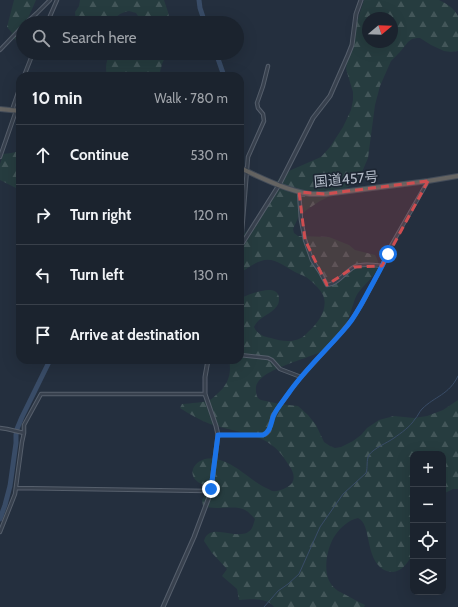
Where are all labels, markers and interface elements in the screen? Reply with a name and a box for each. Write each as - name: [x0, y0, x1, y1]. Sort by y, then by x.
- north arrow: [362, 12, 398, 48]
- search box: [16, 16, 244, 60]
- icon: search: [30, 27, 52, 49]
- text: Search here: [62, 29, 137, 47]
- text: 10 min: [32, 88, 82, 108]
- text: Walk · 780 m: [154, 90, 228, 106]
- icon: ahead: [32, 144, 54, 166]
- text: Continue: [70, 146, 129, 164]
- text: 530 m: [191, 147, 228, 163]
- street label: 国道457号: [313, 167, 379, 191]
- icon: right: [32, 204, 54, 226]
- text: Turn right: [70, 206, 131, 224]
- text: 120 m: [194, 207, 228, 223]
- route start: [379, 245, 397, 263]
- icon: left: [32, 264, 54, 286]
- text: Turn left: [70, 266, 124, 284]
- text: 130 m: [193, 267, 228, 283]
- icon: arrive: [32, 324, 54, 346]
- text: Arrive at destination: [70, 326, 200, 344]
- map controls: [410, 451, 446, 595]
- button: +: [410, 451, 446, 487]
- route end: [202, 480, 220, 498]
- button: −: [410, 487, 446, 523]
- button: locate: [410, 523, 446, 559]
- button: layers: [410, 559, 446, 595]

